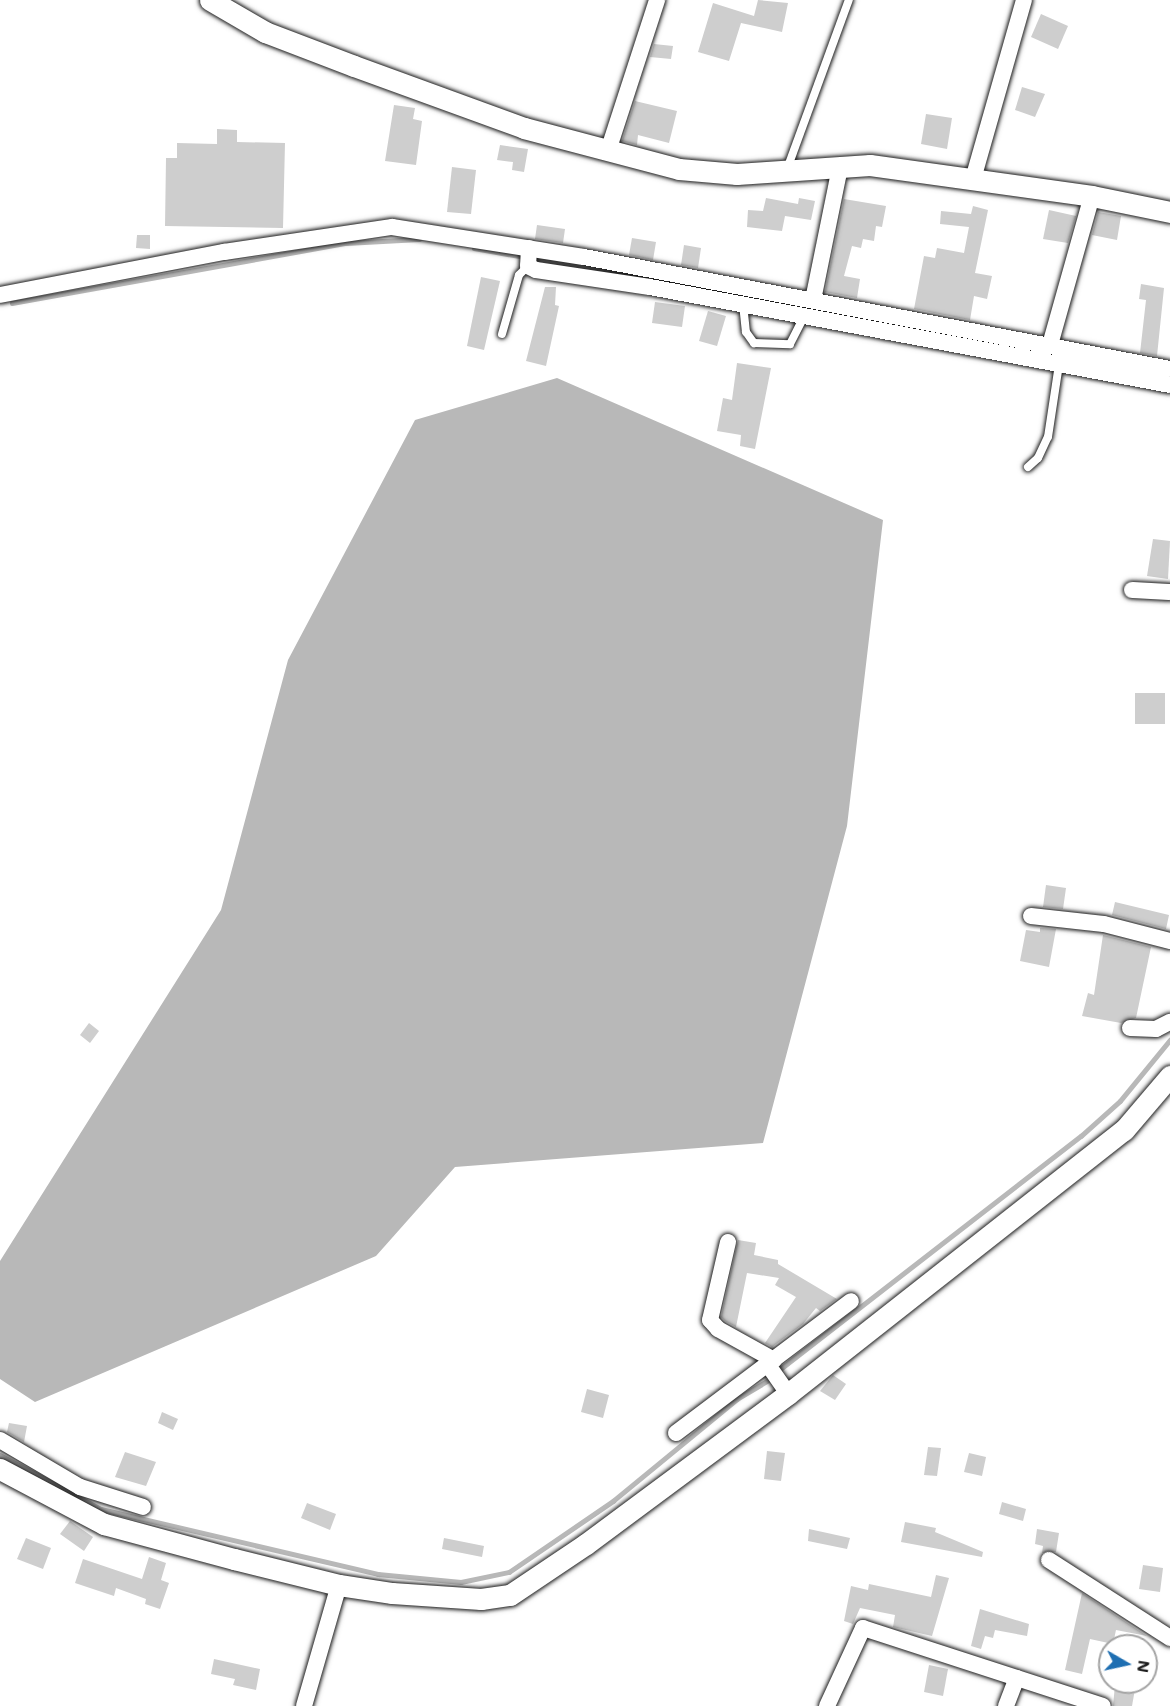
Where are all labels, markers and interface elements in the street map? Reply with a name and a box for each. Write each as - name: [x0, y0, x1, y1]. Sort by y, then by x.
- north arrow: [1098, 1634, 1158, 1694]
- text: N: [1133, 1659, 1156, 1674]

